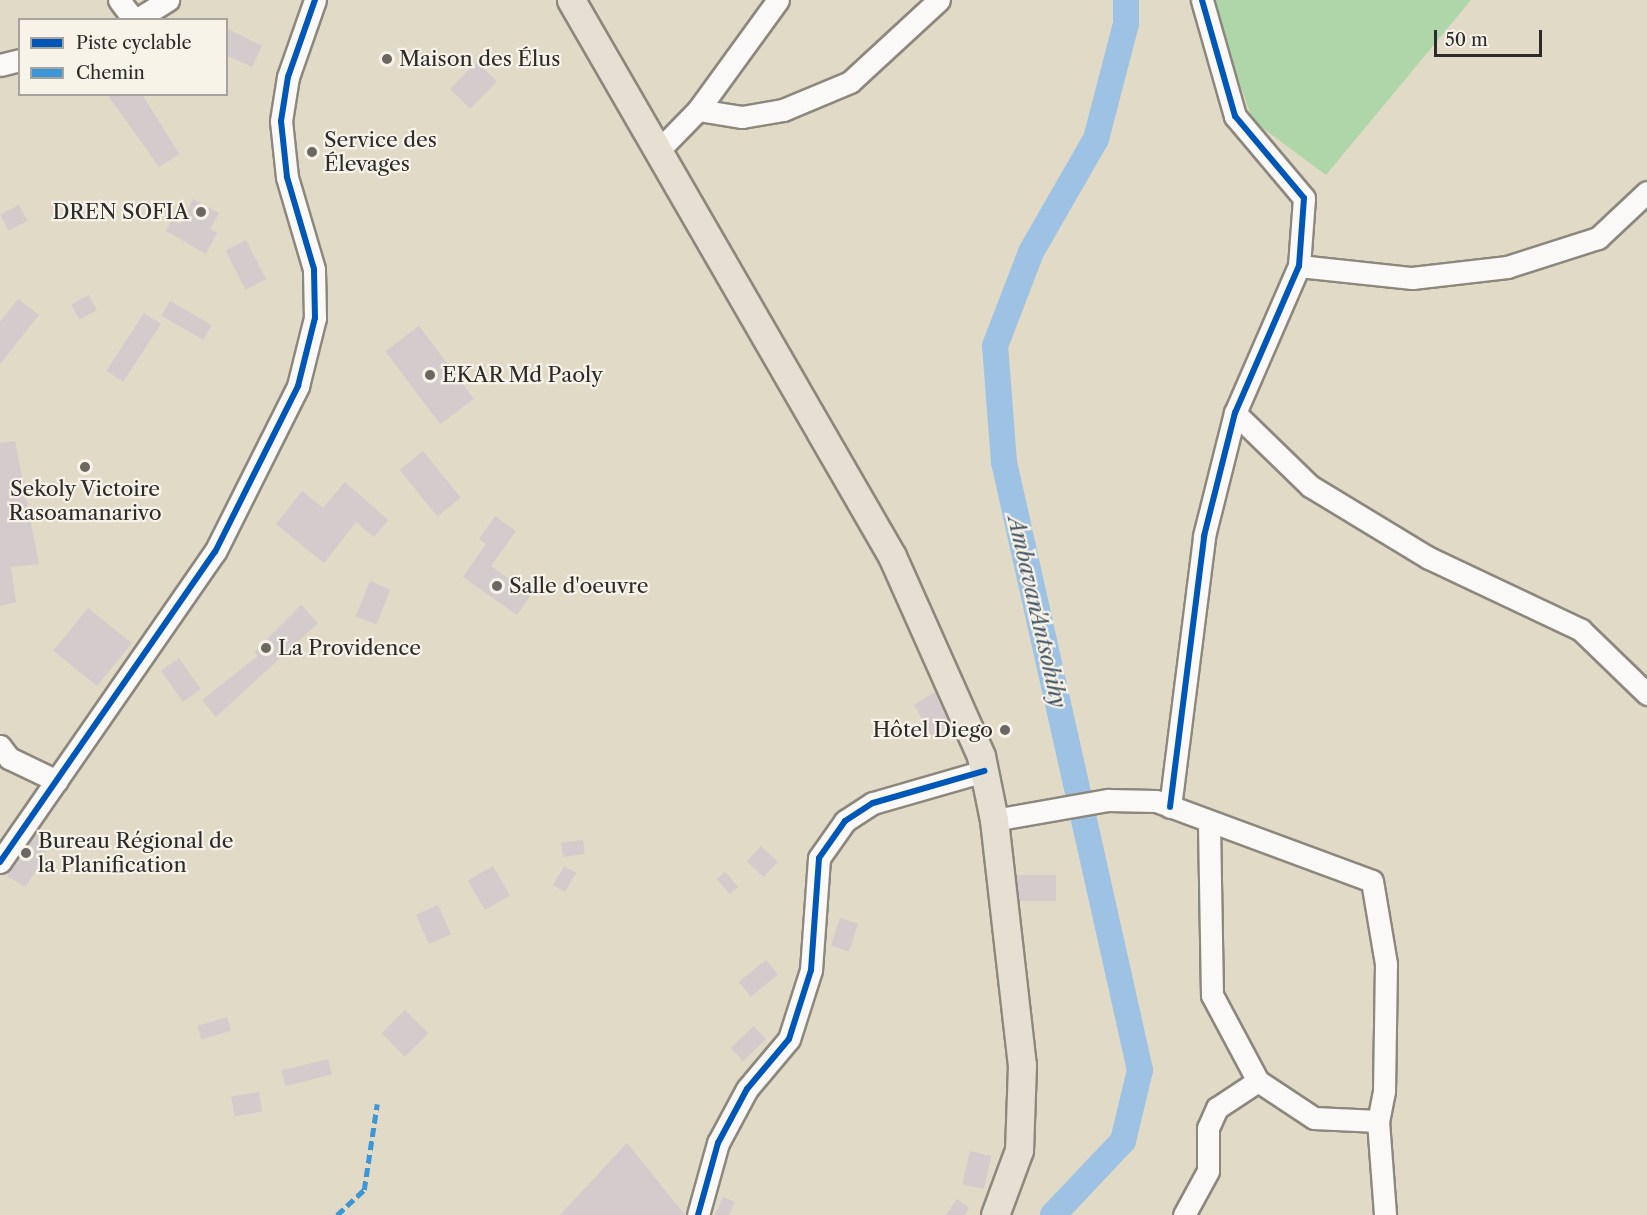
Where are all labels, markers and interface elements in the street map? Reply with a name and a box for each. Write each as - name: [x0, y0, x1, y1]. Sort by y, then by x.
- legend: [18, 18, 228, 96]
- scale bar: [1437, 18, 1545, 56]
- text: 50 m: [1445, 29, 1488, 51]
- text: Piste cyclable: [76, 32, 192, 54]
- place label: Maison des Élus: [399, 46, 560, 72]
- marker: Maison des Élus: [380, 52, 394, 66]
- text: Chemin: [76, 62, 145, 84]
- place label: Service des Élevages: [324, 127, 437, 177]
- marker: Service des Élevages: [305, 145, 319, 159]
- place label: DREN SOFIA: [53, 199, 189, 225]
- marker: DREN SOFIA: [194, 205, 208, 219]
- place label: EKAR Md Paoly: [442, 362, 604, 388]
- marker: EKAR Md Paoly: [423, 368, 437, 382]
- marker: Sekoly Victoire Rasoamanarivo: [78, 460, 92, 474]
- place label: Sekoly Victoire Rasoamanarivo: [8, 476, 162, 526]
- water label: Ambavan'Antsohihy: [1002, 514, 1072, 710]
- place label: Salle d'oeuvre: [509, 573, 648, 599]
- marker: Salle d'oeuvre: [490, 579, 504, 593]
- place label: La Providence: [278, 635, 421, 661]
- marker: La Providence: [259, 641, 273, 655]
- place label: Hôtel Diego: [873, 717, 993, 743]
- marker: Hôtel Diego: [998, 723, 1012, 737]
- place label: Bureau Régional de la Planification: [38, 828, 234, 878]
- marker: Bureau Régional de la Planification: [19, 846, 33, 860]

